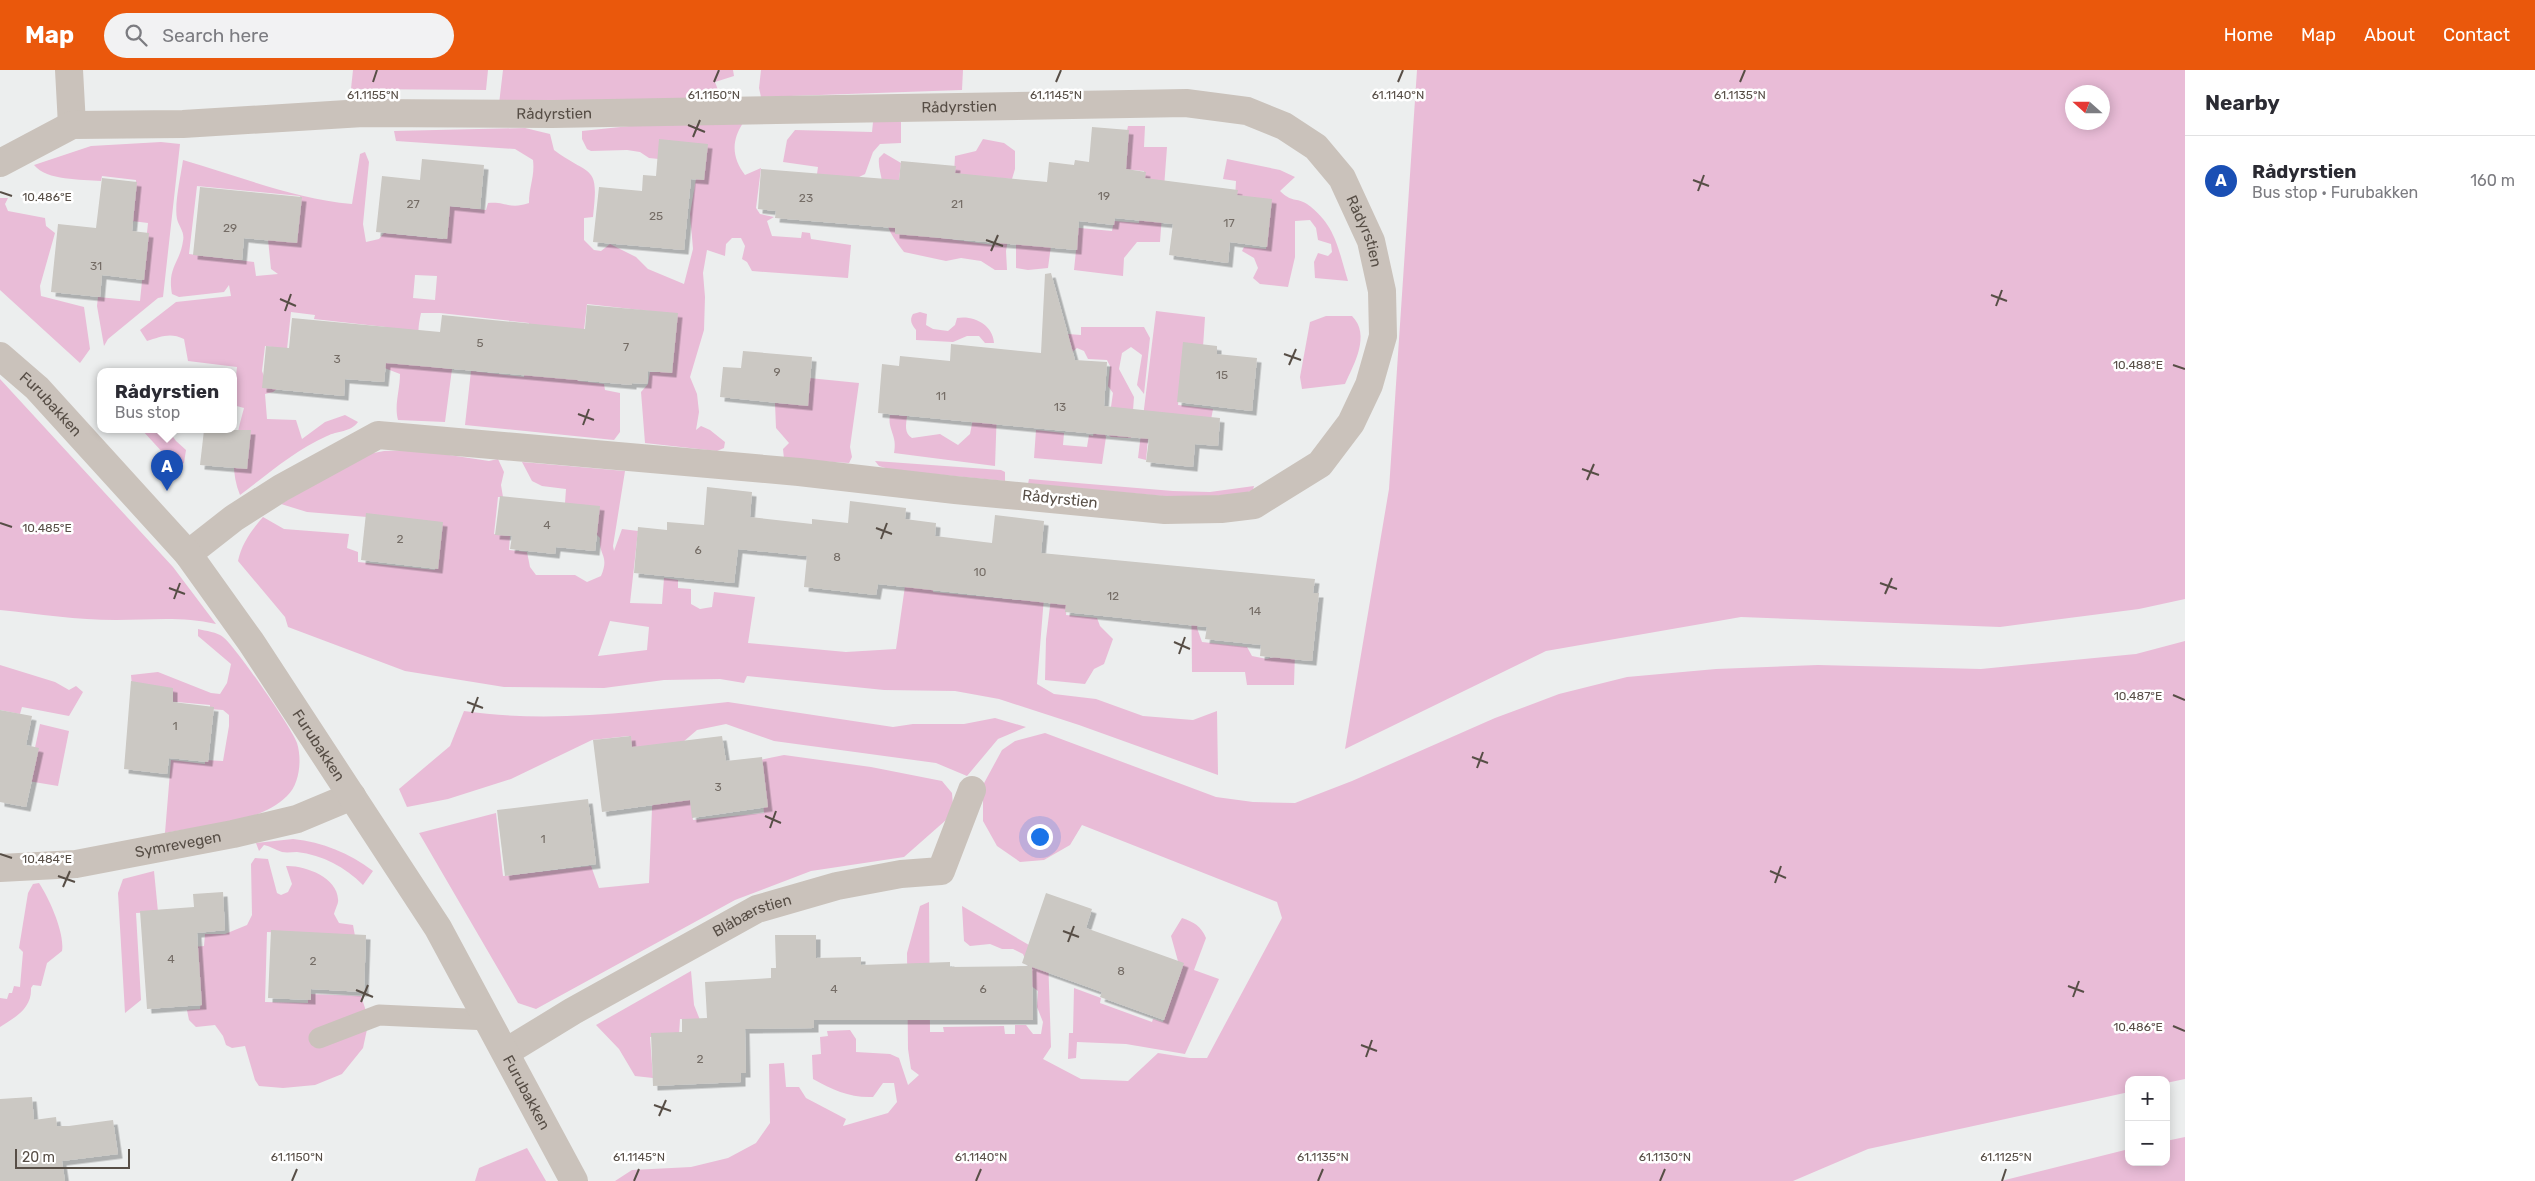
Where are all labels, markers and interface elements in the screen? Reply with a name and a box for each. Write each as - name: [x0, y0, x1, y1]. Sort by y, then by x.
- search box: [104, 13, 454, 58]
- text: Map: [25, 21, 74, 49]
- icon: search: [122, 21, 150, 49]
- text: Search here: [162, 24, 269, 47]
- text: Home: [2224, 24, 2273, 46]
- text: Map: [2301, 24, 2336, 46]
- text: About: [2364, 24, 2415, 46]
- text: Contact: [2443, 24, 2510, 46]
- north arrow: [2065, 85, 2110, 130]
- text: 61.1155°N: [347, 88, 399, 102]
- text: 61.1150°N: [688, 88, 740, 102]
- text: 61.1145°N: [1030, 88, 1082, 102]
- text: 61.1140°N: [1372, 88, 1424, 102]
- text: 61.1135°N: [1714, 88, 1766, 102]
- text: Nearby: [2205, 90, 2280, 115]
- street label: Rådyrstien: [921, 97, 997, 117]
- street label: Rådyrstien: [516, 104, 592, 123]
- text: Rådyrstien: [2252, 160, 2357, 183]
- text: A: [2215, 171, 2227, 190]
- text: 160 m: [2470, 171, 2515, 190]
- text: Bus stop · Furubakken: [2252, 183, 2418, 202]
- house number: 19: [1098, 189, 1110, 203]
- text: 10.486°E: [22, 190, 72, 204]
- house number: 23: [799, 191, 813, 205]
- street label: Rådyrstien: [1342, 193, 1385, 269]
- house number: 27: [406, 197, 420, 211]
- house number: 21: [951, 197, 963, 211]
- house number: 25: [649, 209, 663, 223]
- house number: 17: [1223, 216, 1235, 230]
- house number: 29: [223, 221, 237, 235]
- house number: 31: [90, 259, 102, 273]
- house number: 5: [476, 336, 484, 350]
- house number: 7: [623, 340, 629, 354]
- house number: 3: [333, 352, 341, 366]
- text: 10.488°E: [2113, 358, 2163, 372]
- house number: 9: [773, 365, 781, 379]
- street label: Furubakken: [16, 368, 86, 440]
- popup: [97, 368, 237, 433]
- house number: 15: [1216, 368, 1228, 382]
- text: Rådyrstien: [115, 380, 219, 403]
- house number: 11: [936, 389, 946, 403]
- house number: 13: [1054, 400, 1066, 414]
- text: Bus stop: [115, 403, 180, 422]
- pin: A: [151, 450, 183, 491]
- street label: Rådyrstien: [1021, 486, 1099, 512]
- house number: 4: [543, 518, 551, 532]
- text: 10.485°E: [22, 521, 72, 535]
- house number: 2: [396, 532, 404, 546]
- house number: 6: [694, 543, 702, 557]
- house number: 8: [833, 550, 841, 564]
- house number: 10: [974, 565, 986, 579]
- house number: 12: [1107, 589, 1119, 603]
- house number: 14: [1249, 604, 1262, 618]
- text: 10.487°E: [2114, 689, 2162, 703]
- street label: Furubakken: [289, 706, 349, 785]
- house number: 1: [172, 719, 178, 733]
- house number: 3: [714, 780, 722, 794]
- your location: [1027, 824, 1053, 850]
- street label: Symrevegen: [133, 827, 223, 862]
- house number: 1: [540, 832, 546, 846]
- text: 10.484°E: [22, 852, 72, 866]
- street label: Blåbærstien: [710, 891, 793, 941]
- house number: 4: [167, 952, 175, 966]
- house number: 2: [309, 954, 317, 968]
- house number: 8: [1117, 964, 1125, 978]
- house number: 4: [830, 982, 838, 996]
- house number: 6: [979, 982, 987, 996]
- text: 10.486°E: [2113, 1020, 2163, 1034]
- street label: Furubakken: [499, 1052, 554, 1133]
- house number: 2: [696, 1052, 704, 1066]
- map controls: [2125, 1076, 2170, 1166]
- button: +: [2125, 1076, 2170, 1121]
- button: −: [2125, 1121, 2170, 1166]
- scale bar: [15, 1146, 130, 1169]
- text: 20 m: [22, 1149, 55, 1166]
- text: 61.1150°N: [271, 1150, 323, 1164]
- text: 61.1145°N: [613, 1150, 665, 1164]
- text: 61.1140°N: [955, 1150, 1007, 1164]
- text: 61.1135°N: [1297, 1150, 1349, 1164]
- text: 61.1130°N: [1639, 1150, 1691, 1164]
- text: 61.1125°N: [1980, 1150, 2032, 1164]

